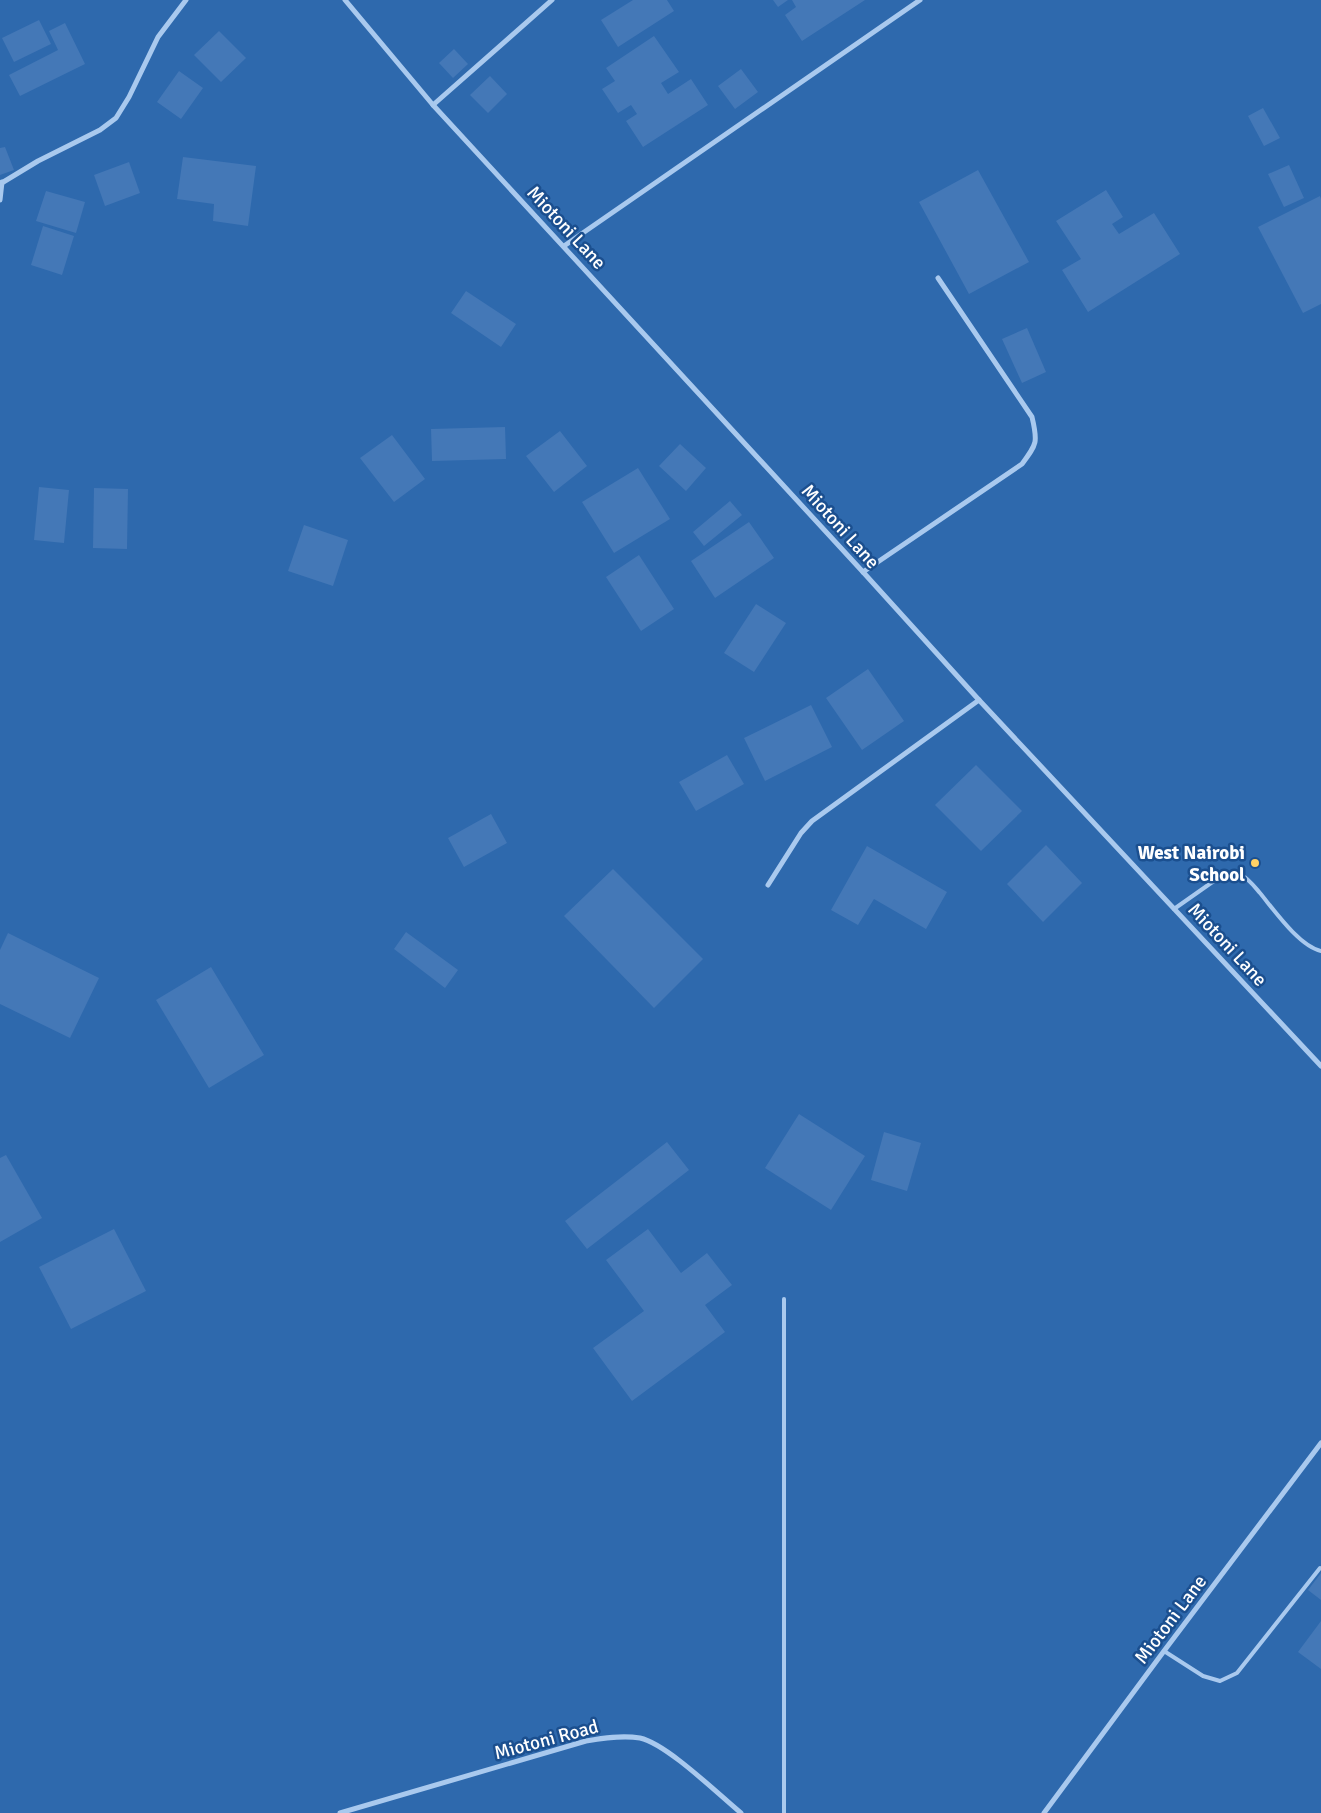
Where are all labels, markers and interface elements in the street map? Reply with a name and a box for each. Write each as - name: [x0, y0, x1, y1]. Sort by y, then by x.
- street label: Miotoni Lane: [522, 181, 611, 274]
- street label: Miotoni Lane: [796, 479, 884, 574]
- place label: West Nairobi School: [1138, 841, 1245, 887]
- marker: West Nairobi School: [1249, 857, 1261, 869]
- street label: Miotoni Lane: [1183, 898, 1272, 991]
- street label: Miotoni Lane: [1129, 1570, 1212, 1669]
- street label: Miotoni Road: [492, 1715, 601, 1765]

